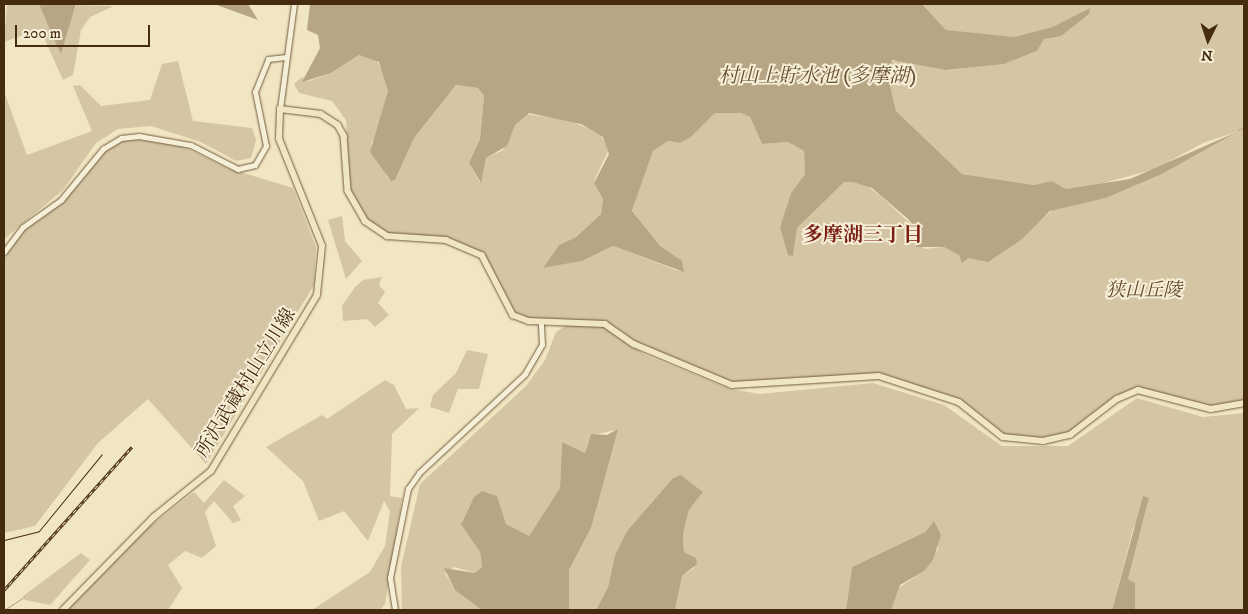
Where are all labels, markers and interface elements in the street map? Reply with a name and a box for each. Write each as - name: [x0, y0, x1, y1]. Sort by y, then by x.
- scale bar: [18, 15, 152, 47]
- north arrow: [1183, 15, 1233, 65]
- text: 200 m: [23, 24, 61, 43]
- text: N: [1201, 46, 1213, 64]
- water label: 村山上貯水池 (多摩湖): [718, 64, 916, 88]
- district label: 多摩湖三丁目: [803, 223, 923, 247]
- park label: 狭山丘陵: [1106, 280, 1182, 302]
- street label: 所沢武蔵村山立川線: [191, 304, 301, 462]

